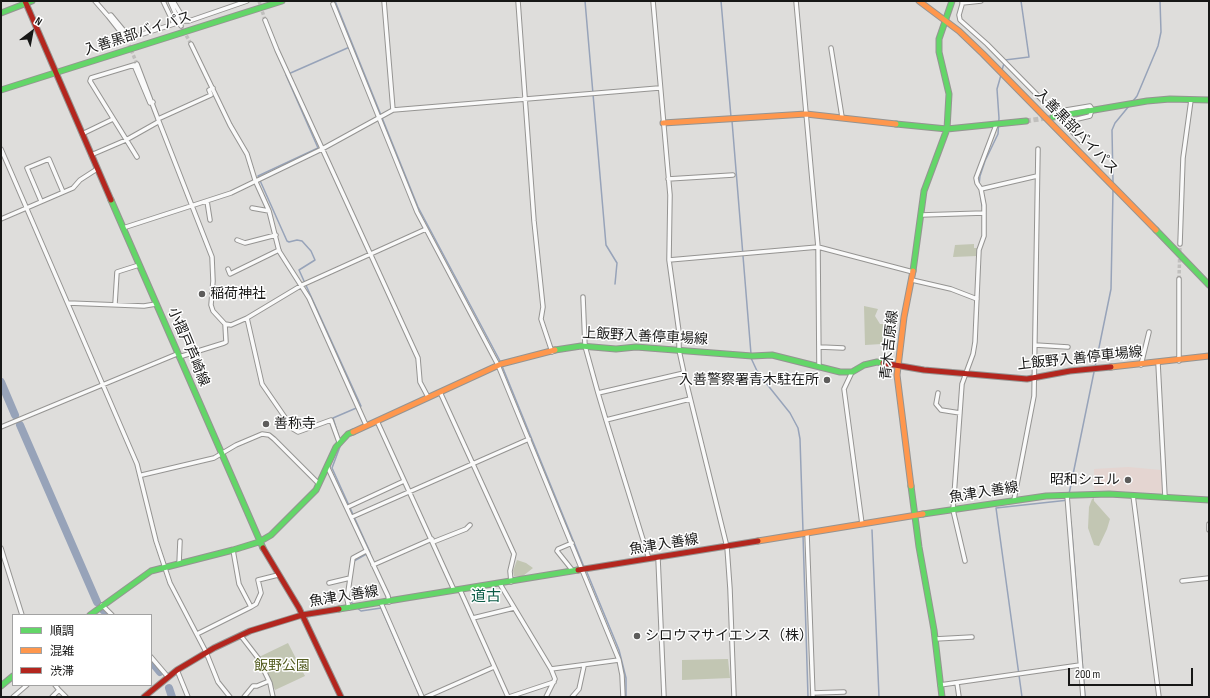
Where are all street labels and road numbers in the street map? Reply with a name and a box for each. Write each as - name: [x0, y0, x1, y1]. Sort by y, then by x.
- street label: 入善黒部バイパス: [82, 9, 194, 59]
- street label: 入善黒部バイパス: [1031, 86, 1121, 178]
- street label: 小摺戸芦崎線: [164, 305, 212, 389]
- street label: 青木吉原線: [878, 309, 902, 381]
- street label: 上飯野入善停車場線: [582, 325, 708, 349]
- street label: 上飯野入善停車場線: [1016, 344, 1144, 374]
- street label: 魚津入善線: [948, 479, 1020, 507]
- street label: 魚津入善線: [628, 531, 700, 559]
- street label: 魚津入善線: [308, 583, 380, 611]

